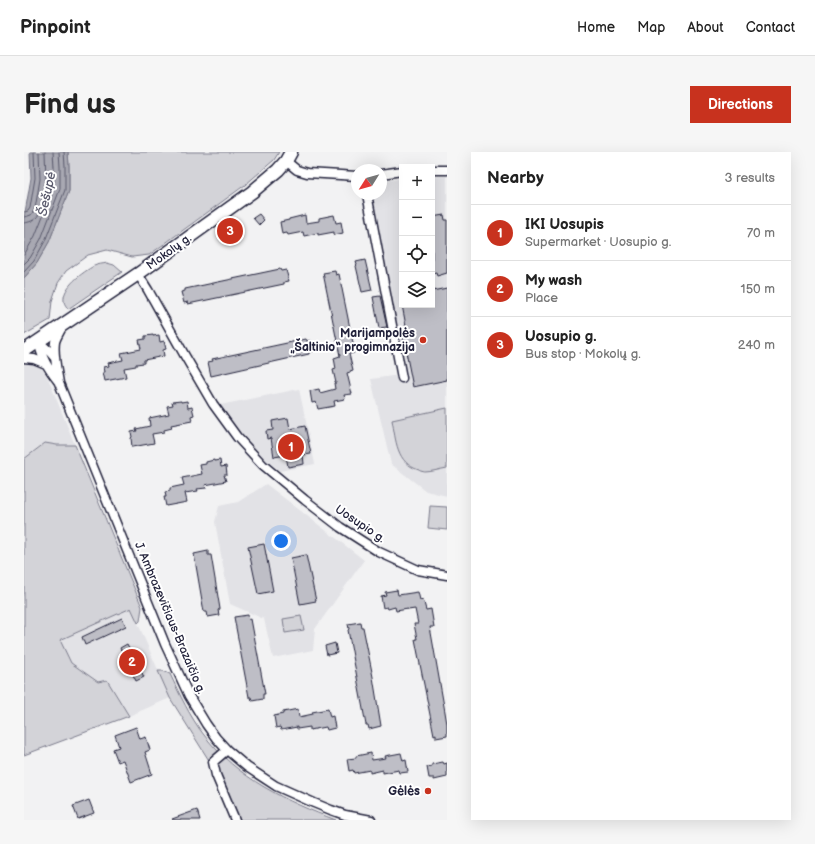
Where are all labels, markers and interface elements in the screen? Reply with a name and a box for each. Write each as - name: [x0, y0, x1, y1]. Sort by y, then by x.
- text: Pinpoint: [20, 16, 91, 39]
- text: Home: [577, 19, 615, 36]
- text: Map: [637, 19, 665, 36]
- text: About: [687, 19, 724, 36]
- text: Contact: [746, 19, 795, 36]
- button: Directions: [690, 86, 791, 123]
- text: Find us: [24, 88, 116, 121]
- north arrow: [351, 164, 387, 200]
- map controls: [399, 164, 435, 308]
- button: +: [399, 164, 435, 200]
- text: Nearby: [487, 168, 544, 188]
- water label: Šešupė: [34, 170, 60, 218]
- text: 3 results: [724, 170, 775, 186]
- button: −: [399, 200, 435, 236]
- text: IKI Uosupis: [525, 215, 604, 234]
- pin: 3: [217, 216, 243, 246]
- text: 1: [497, 225, 503, 241]
- text: 70 m: [747, 225, 775, 241]
- street label: Mokolų g.: [144, 231, 194, 273]
- text: Supermarket · Uosupio g.: [525, 234, 671, 250]
- button: locate: [399, 236, 435, 272]
- text: My wash: [525, 271, 582, 290]
- button: layers: [399, 272, 435, 308]
- text: 2: [496, 281, 504, 297]
- text: 150 m: [741, 281, 775, 297]
- text: Place: [525, 290, 558, 306]
- place label: Marijampolės „Šaltinio“ progimnazija: [290, 326, 415, 355]
- text: Uosupio g.: [525, 327, 597, 346]
- marker: Marijampolės „Šaltinio“ progimnazija: [418, 335, 428, 345]
- text: 3: [496, 337, 504, 353]
- text: 240 m: [738, 337, 775, 353]
- text: Bus stop · Mokolų g.: [525, 346, 641, 362]
- pin: 1: [278, 432, 304, 462]
- street label: Uosupio g.: [332, 502, 388, 546]
- your location: [271, 531, 291, 551]
- street label: J. Ambrazevičiaus-Brazaičio g.: [131, 540, 209, 696]
- pin: 2: [119, 647, 145, 677]
- place label: Gėlės: [388, 784, 420, 799]
- marker: Gėlės: [423, 786, 433, 796]

